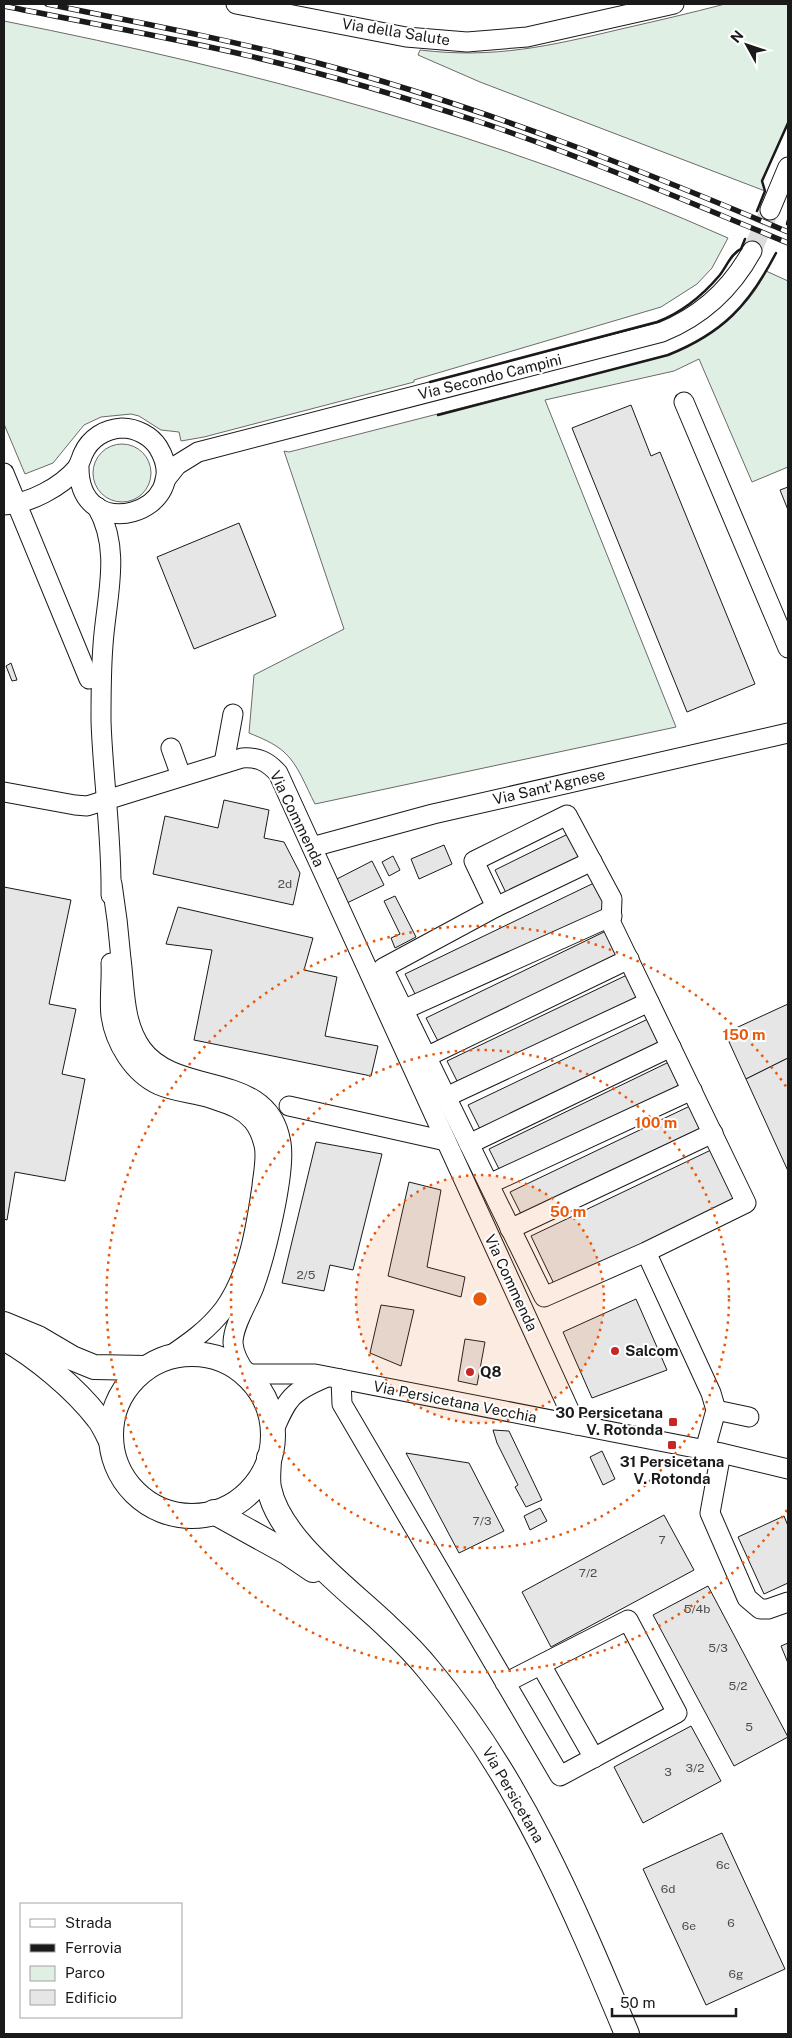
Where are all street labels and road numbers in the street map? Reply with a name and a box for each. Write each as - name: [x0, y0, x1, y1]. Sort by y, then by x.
- street label: Via della Salute: [341, 15, 451, 48]
- street label: Via Secondo Campini: [416, 350, 563, 403]
- street label: Via Sant'Agnese: [491, 765, 607, 808]
- street label: Via Commenda: [267, 768, 328, 870]
- street label: Via Commenda: [482, 1232, 541, 1334]
- street label: Via Persicetana Vecchia: [372, 1377, 538, 1426]
- street label: Via Persicetana: [479, 1744, 548, 1846]

